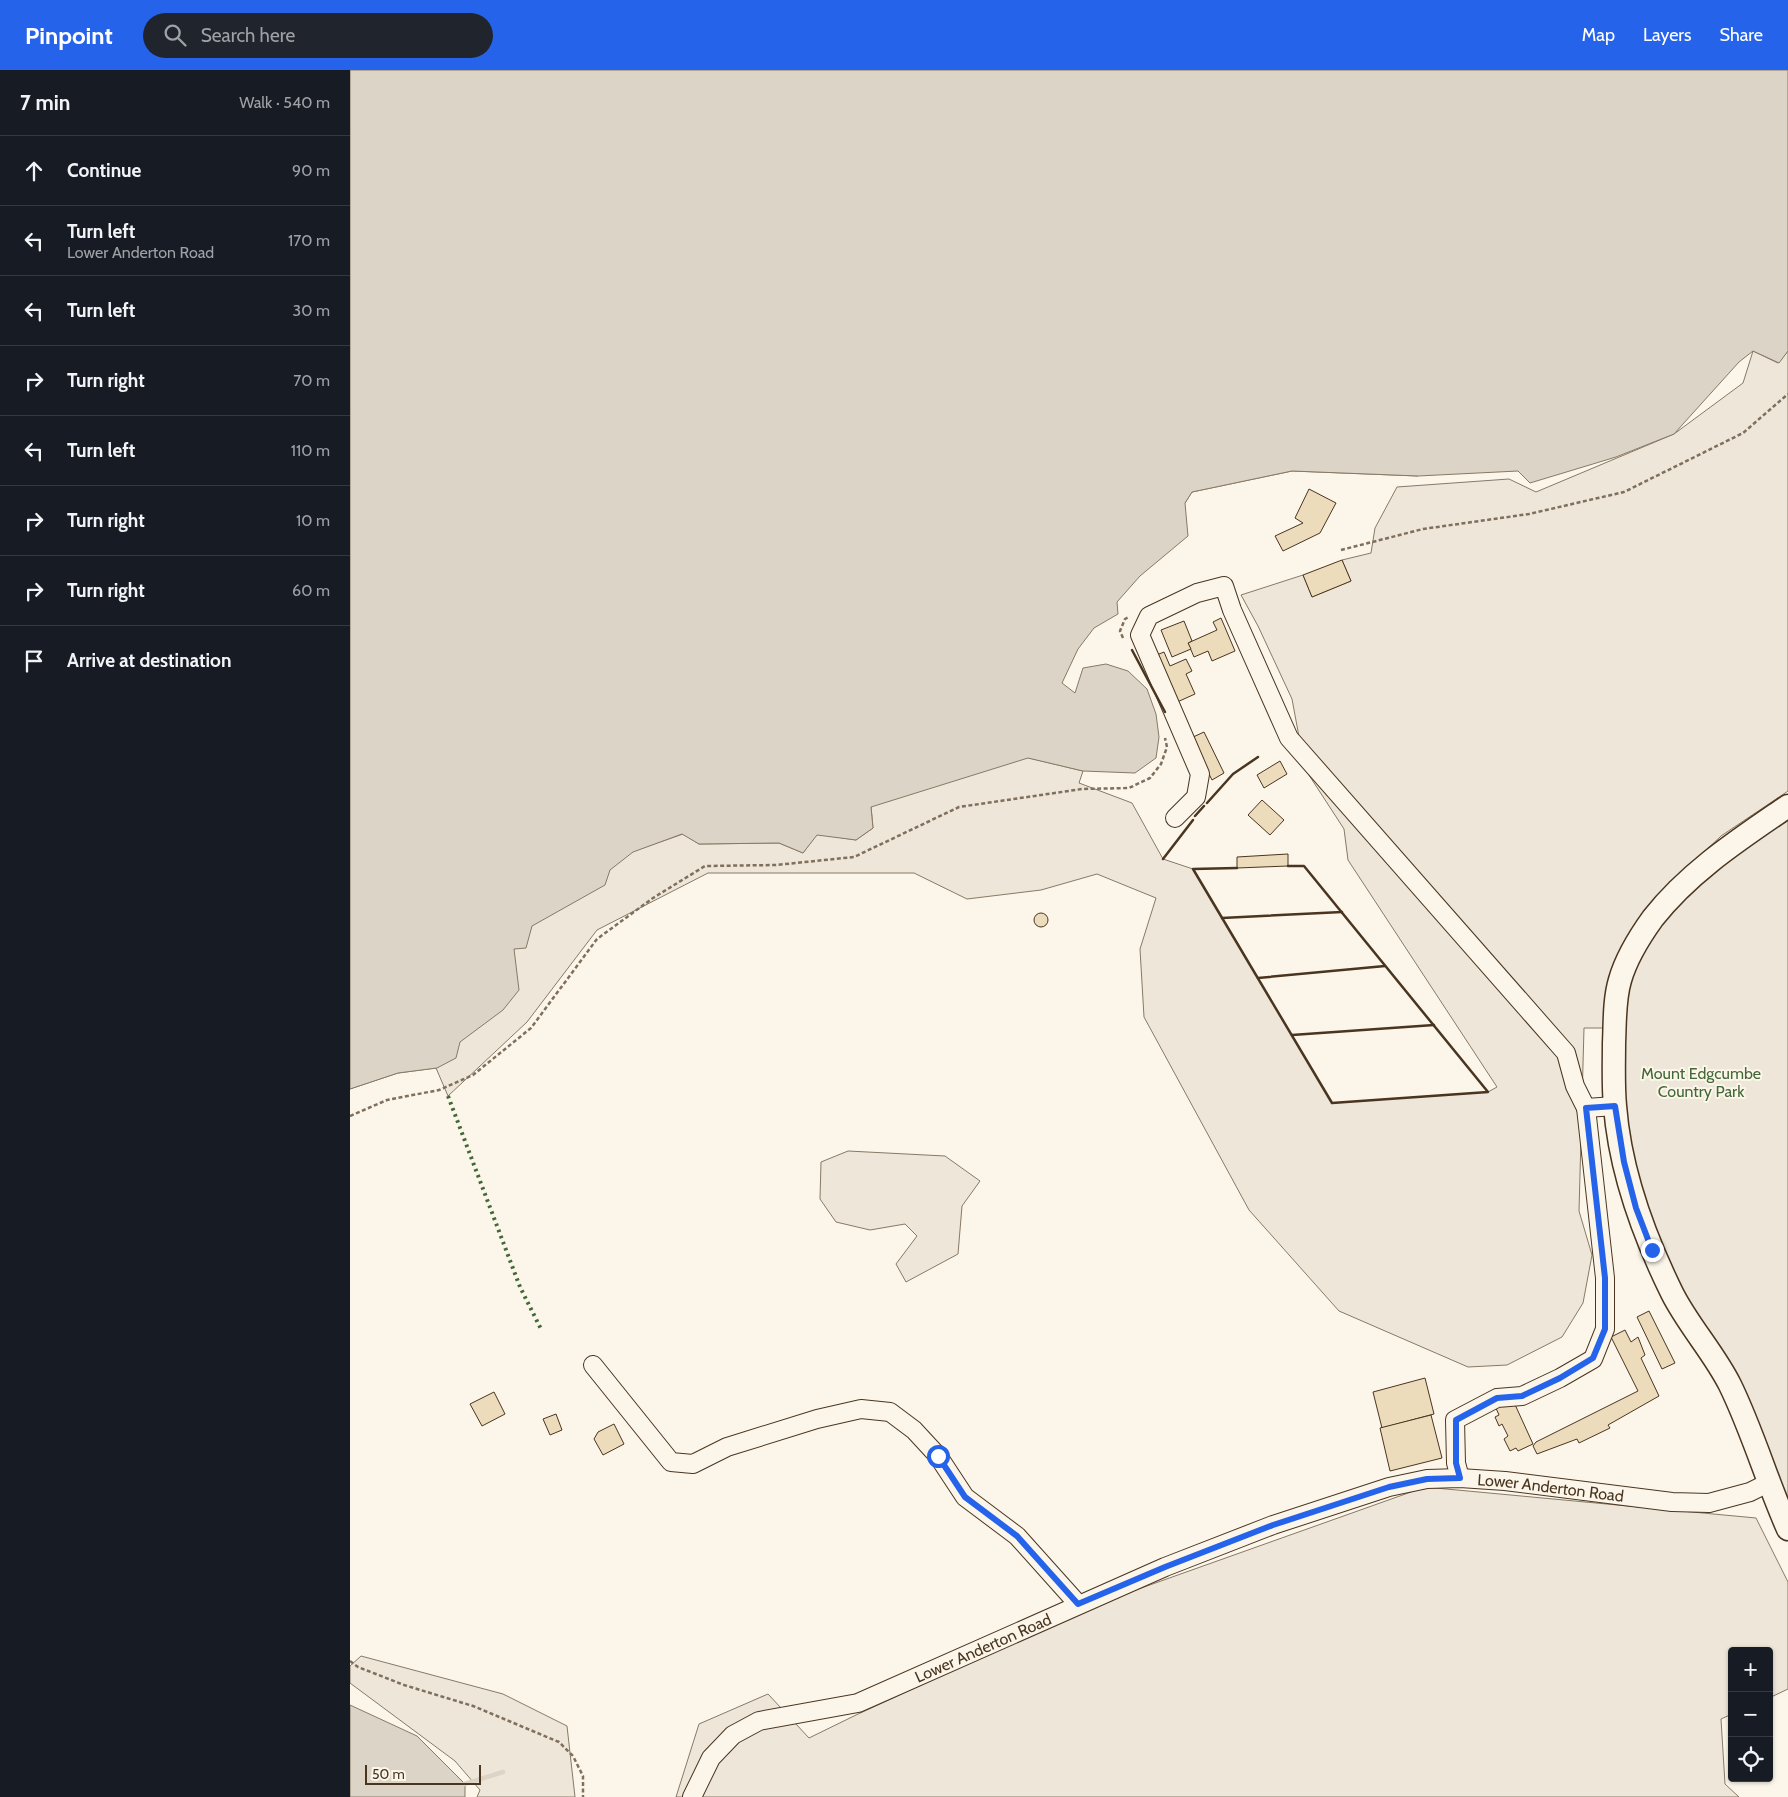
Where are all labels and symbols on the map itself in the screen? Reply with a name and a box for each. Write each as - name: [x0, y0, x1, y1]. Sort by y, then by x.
- park label: Mount Edgcumbe Country Park: [1641, 1064, 1761, 1101]
- route end: [1641, 1239, 1664, 1262]
- route start: [927, 1445, 950, 1468]
- street label: Lower Anderton Road: [1477, 1470, 1625, 1506]
- street label: Lower Anderton Road: [912, 1610, 1054, 1687]
- scale bar: [365, 1762, 481, 1785]

